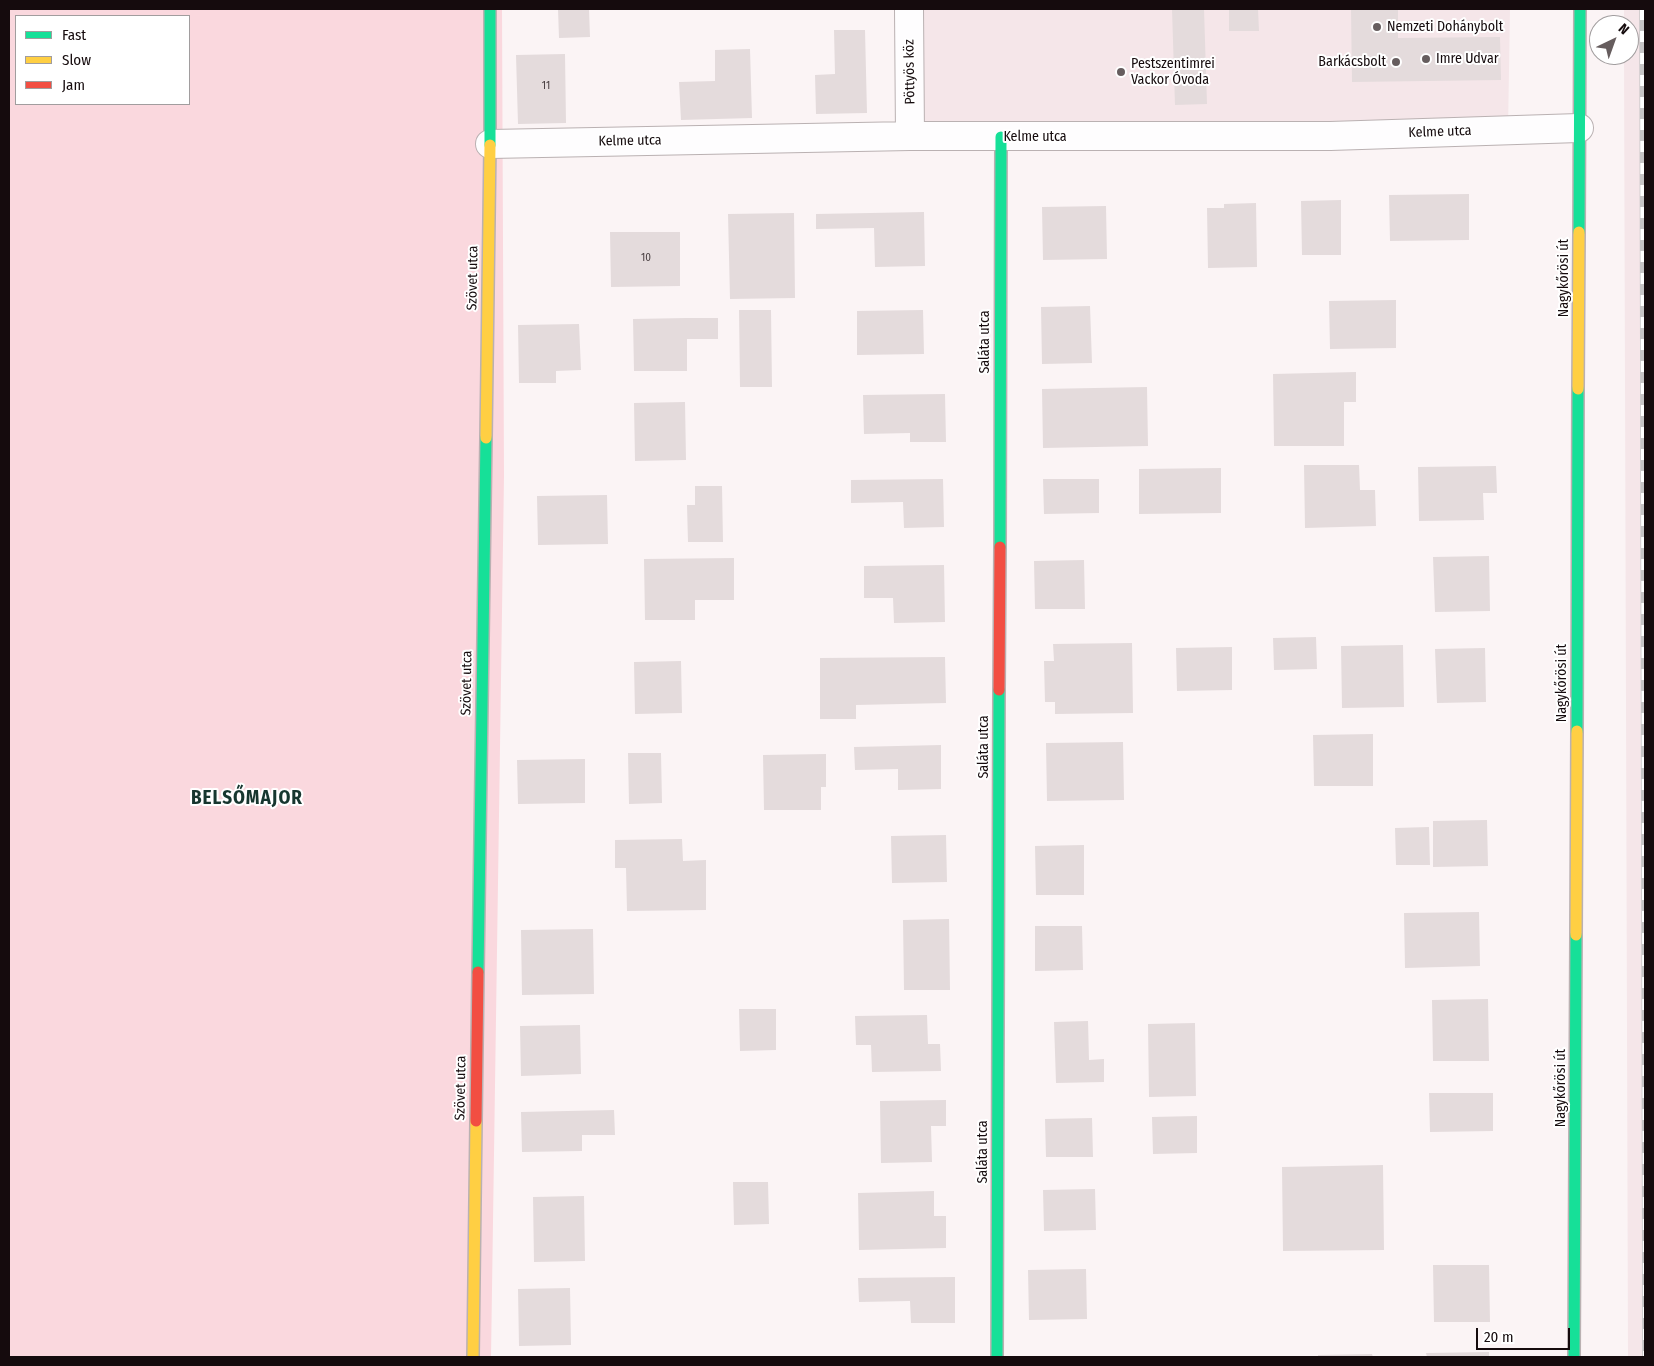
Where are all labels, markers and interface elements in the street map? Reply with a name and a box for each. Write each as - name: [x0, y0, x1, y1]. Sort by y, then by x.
- legend: [15, 15, 190, 105]
- north arrow: [1589, 15, 1639, 65]
- place label: Nemzeti Dohánybolt: [1387, 19, 1503, 35]
- text: N: [1615, 20, 1633, 38]
- marker: Nemzeti Dohánybolt: [1371, 21, 1383, 33]
- text: Fast: [62, 26, 86, 44]
- street label: Pöttyös köz: [901, 39, 919, 105]
- text: Slow: [62, 51, 91, 69]
- place label: Imre Udvar: [1436, 51, 1499, 67]
- marker: Imre Udvar: [1420, 53, 1432, 65]
- place label: Barkácsbolt: [1318, 54, 1386, 70]
- place label: Pestszentimrei Vackor Óvoda: [1131, 56, 1215, 88]
- marker: Barkácsbolt: [1390, 56, 1402, 68]
- marker: Pestszentimrei Vackor Óvoda: [1115, 66, 1127, 78]
- text: Jam: [62, 76, 85, 94]
- house number: 11: [542, 79, 550, 93]
- street label: Kelme utca: [1408, 123, 1472, 141]
- street label: Kelme utca: [1003, 129, 1067, 145]
- street label: Kelme utca: [598, 132, 662, 150]
- street label: Nagykőrösi út: [1556, 239, 1572, 317]
- street label: Szövet utca: [464, 245, 482, 311]
- house number: 10: [641, 251, 651, 265]
- street label: Saláta utca: [977, 310, 993, 374]
- street label: Nagykőrösi út: [1554, 644, 1570, 722]
- street label: Szövet utca: [458, 650, 476, 716]
- street label: Saláta utca: [976, 715, 992, 779]
- district label: BELSŐMAJOR: [190, 788, 304, 810]
- street label: Nagykőrösi út: [1553, 1049, 1569, 1127]
- street label: Szövet utca: [452, 1055, 470, 1121]
- street label: Saláta utca: [975, 1120, 991, 1184]
- scale bar: [1479, 1318, 1573, 1350]
- text: 20 m: [1484, 1328, 1514, 1346]

